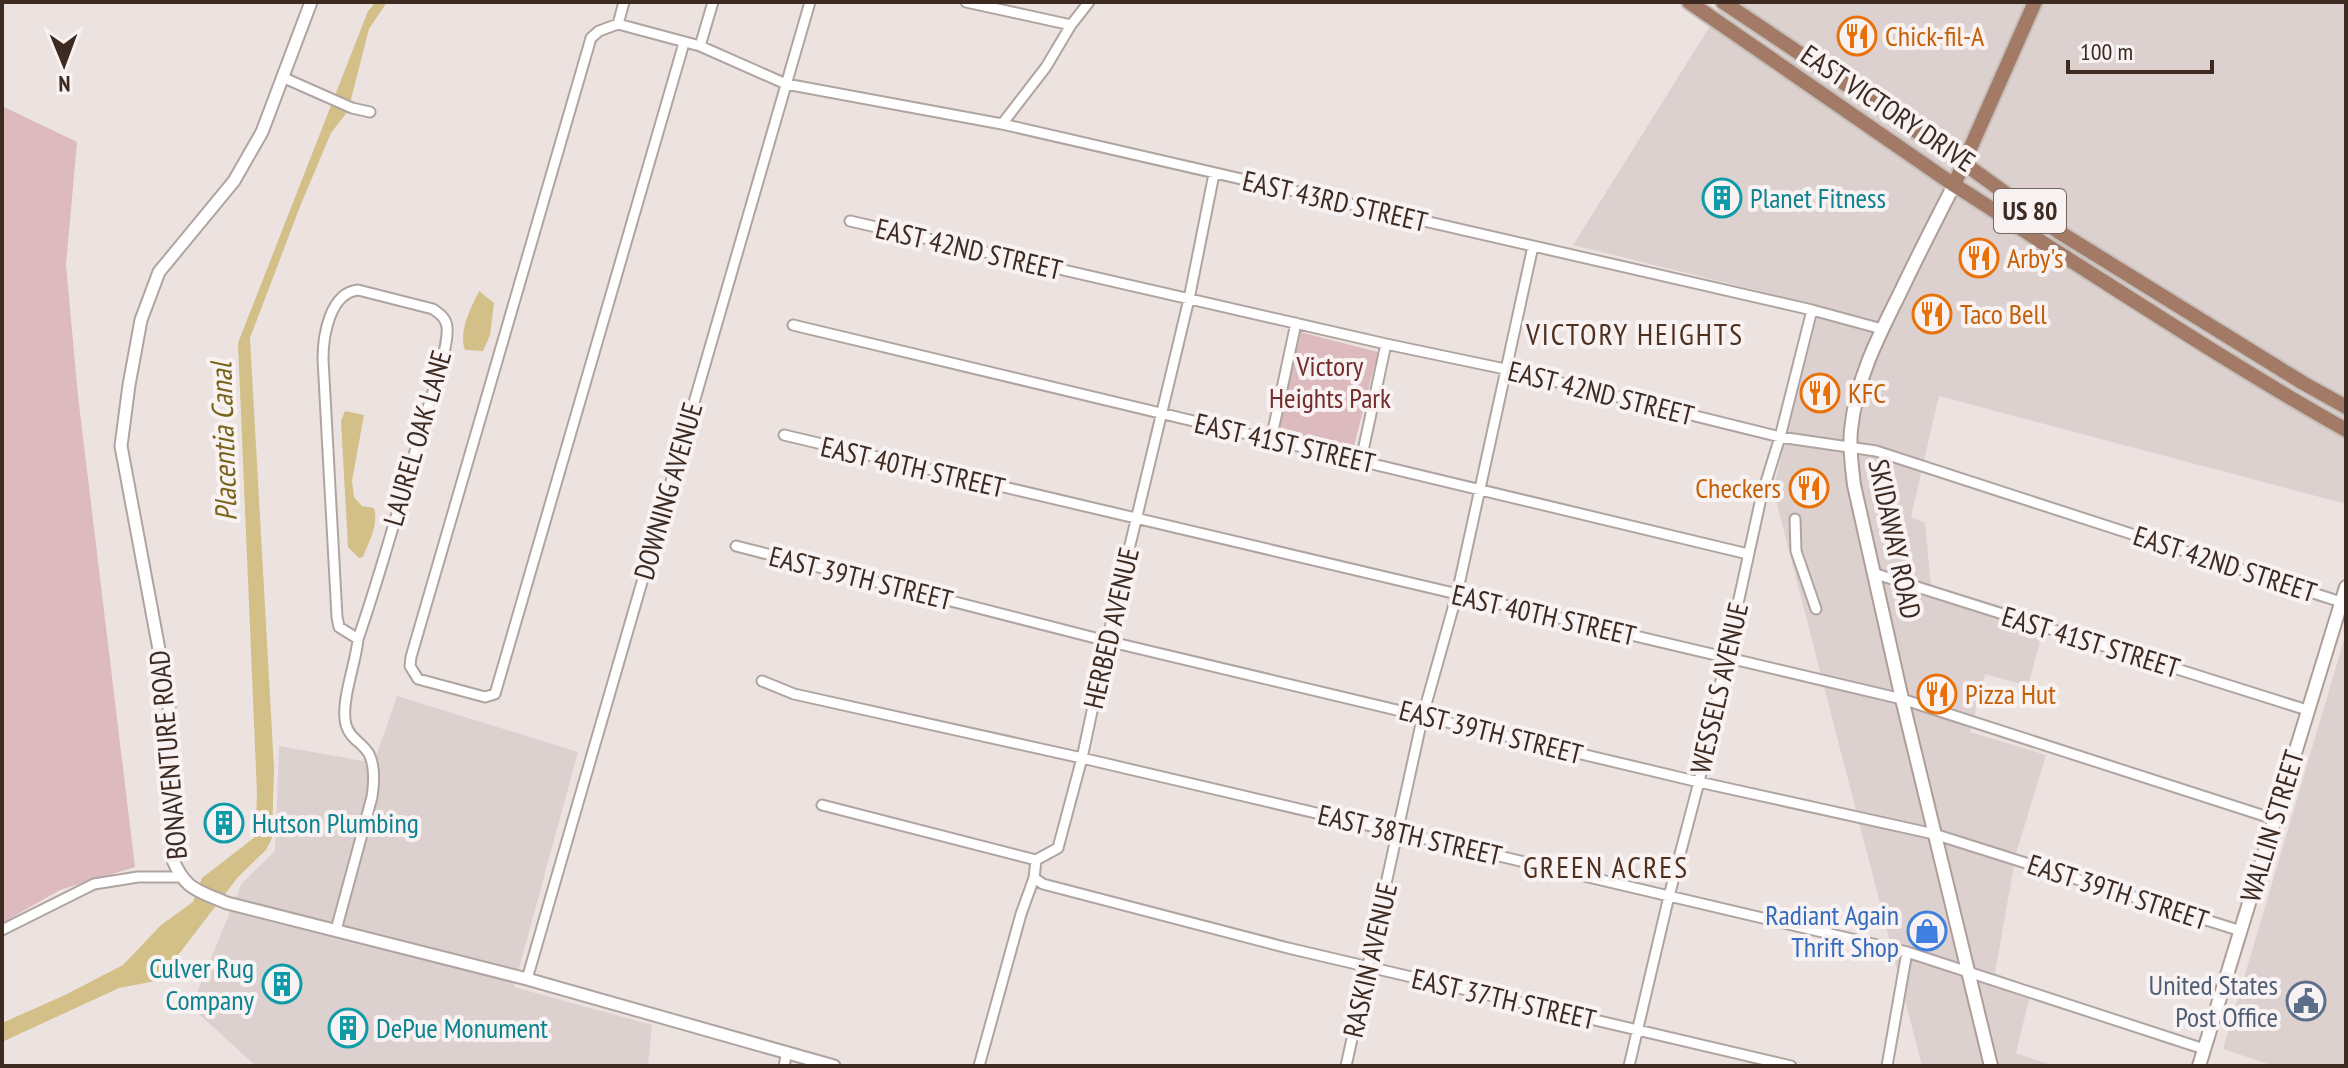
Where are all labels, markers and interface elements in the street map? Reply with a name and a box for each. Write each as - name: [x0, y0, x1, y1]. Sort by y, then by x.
- restaurant icon: Chick-fil-A: [1836, 15, 1878, 57]
- place label: Chick-fil-A: [1885, 17, 1985, 54]
- north arrow: [24, 24, 104, 104]
- scale bar: [2068, 24, 2212, 74]
- street label: EAST VICTORY DRIVE: [1794, 36, 1983, 180]
- text: 100 m: [2080, 36, 2133, 67]
- text: N: [58, 70, 71, 98]
- street label: EAST 43RD STREET: [1239, 161, 1432, 240]
- building icon: Planet Fitness: [1701, 177, 1743, 219]
- place label: Planet Fitness: [1750, 179, 1886, 216]
- road number: US 80: [1994, 189, 2066, 233]
- street label: EAST 42ND STREET: [872, 209, 1066, 288]
- restaurant icon: Arby's: [1958, 237, 2000, 279]
- place label: Arby's: [2007, 239, 2063, 276]
- restaurant icon: Taco Bell: [1911, 293, 1953, 335]
- place label: Taco Bell: [1960, 295, 2047, 332]
- district label: VICTORY HEIGHTS: [1525, 314, 1744, 353]
- street label: LAUREL OAK LANE: [374, 346, 459, 530]
- park label: Victory Heights Park: [1269, 347, 1391, 416]
- street label: EAST 42ND STREET: [1504, 352, 1698, 434]
- water label: Placentia Canal: [200, 359, 245, 522]
- restaurant icon: KFC: [1799, 372, 1841, 414]
- place label: KFC: [1848, 374, 1886, 411]
- street label: DOWNING AVENUE: [625, 398, 710, 584]
- street label: EAST 41ST STREET: [1191, 404, 1379, 481]
- street label: EAST 40TH STREET: [817, 427, 1009, 506]
- street label: SKIDAWAY ROAD: [1861, 456, 1930, 622]
- restaurant icon: Checkers: [1788, 467, 1830, 509]
- place label: Checkers: [1695, 469, 1781, 506]
- street label: EAST 42ND STREET: [2129, 517, 2322, 611]
- street label: EAST 39TH STREET: [765, 537, 957, 618]
- street label: HERBED AVENUE: [1074, 544, 1147, 712]
- street label: EAST 40TH STREET: [1448, 575, 1640, 654]
- street label: EAST 41ST STREET: [1998, 597, 2185, 686]
- street label: WESSELS AVENUE: [1681, 599, 1756, 777]
- street label: BONAVENTURE ROAD: [140, 649, 195, 861]
- restaurant icon: Pizza Hut: [1916, 673, 1958, 715]
- place label: Pizza Hut: [1965, 675, 2056, 712]
- street label: EAST 39TH STREET: [1395, 691, 1587, 772]
- street label: WALLIN STREET: [2231, 745, 2312, 906]
- street label: EAST 38TH STREET: [1314, 795, 1506, 874]
- building icon: Hutson Plumbing: [203, 802, 245, 844]
- place label: Hutson Plumbing: [252, 804, 419, 841]
- street label: EAST 39TH STREET: [2023, 845, 2214, 938]
- district label: GREEN ACRES: [1523, 847, 1689, 886]
- street label: RASKIN AVENUE: [1334, 879, 1405, 1041]
- place label: Radiant Again Thrift Shop: [1765, 896, 1899, 965]
- shop icon: Radiant Again Thrift Shop: [1906, 910, 1948, 952]
- place label: Culver Rug Company: [149, 949, 254, 1018]
- street label: EAST 37TH STREET: [1408, 959, 1600, 1038]
- building icon: Culver Rug Company: [261, 963, 303, 1005]
- place label: United States Post Office: [2149, 966, 2278, 1035]
- public building icon: United States Post Office: [2285, 980, 2327, 1022]
- building icon: DePue Monument: [327, 1007, 369, 1049]
- place label: DePue Monument: [376, 1009, 548, 1046]

